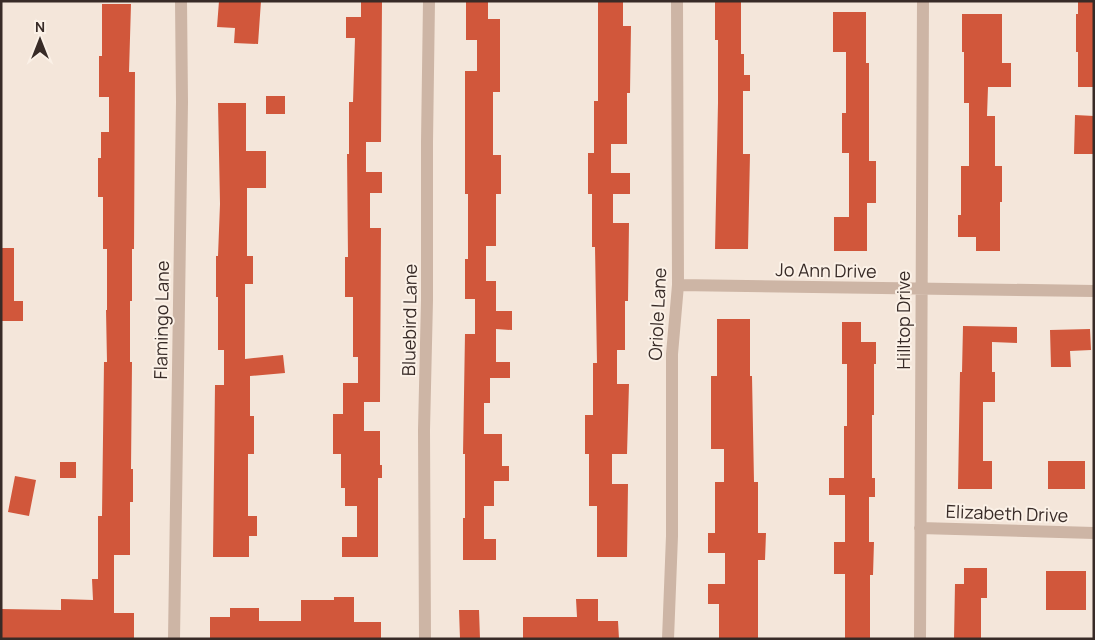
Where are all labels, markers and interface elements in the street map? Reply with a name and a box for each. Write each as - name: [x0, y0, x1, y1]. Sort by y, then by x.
- north arrow: [15, 15, 65, 65]
- text: N: [35, 17, 45, 36]
- street label: Jo Ann Drive: [775, 257, 877, 283]
- street label: Flamingo Lane: [148, 260, 174, 380]
- street label: Bluebird Lane: [396, 264, 422, 376]
- street label: Oriole Lane: [643, 267, 671, 361]
- street label: Hilltop Drive: [891, 271, 915, 369]
- street label: Elizabeth Drive: [945, 499, 1069, 527]

